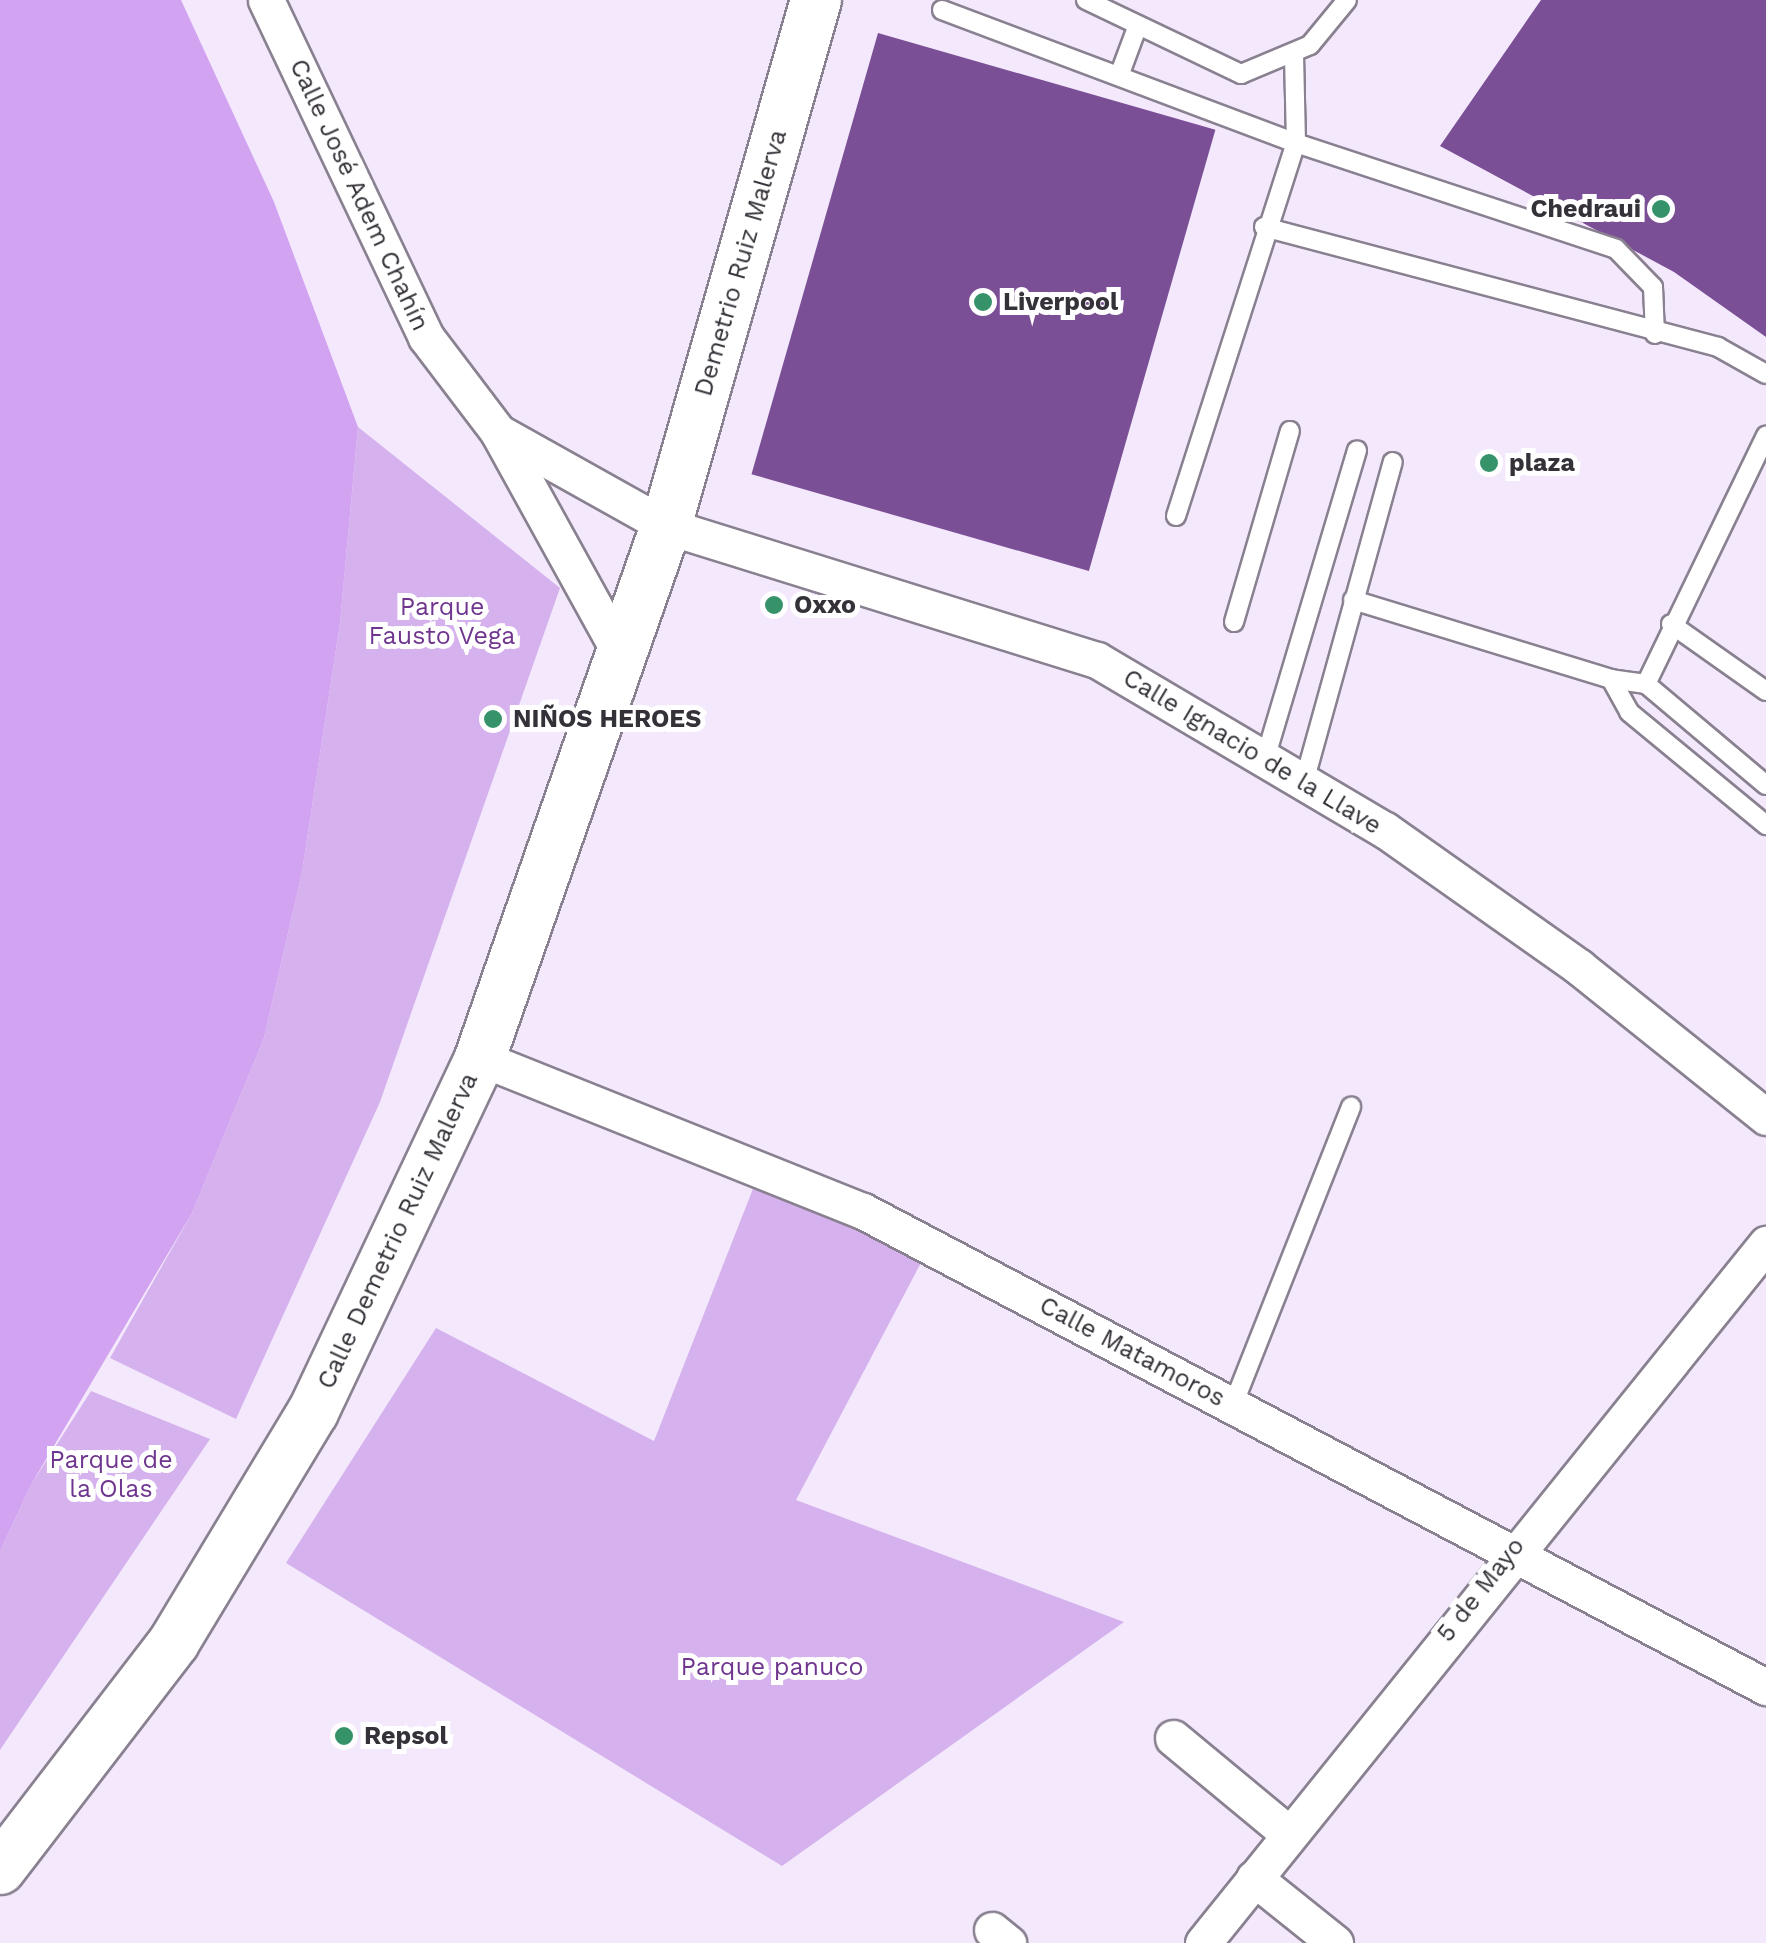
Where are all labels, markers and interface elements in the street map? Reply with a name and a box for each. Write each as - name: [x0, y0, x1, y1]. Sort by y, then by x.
- street label: Calle José Adem Chahín: [282, 54, 436, 336]
- street label: Demetrio Ruiz Malerva: [689, 126, 793, 400]
- place label: Chedraui: [1530, 194, 1641, 224]
- marker: Chedraui: [1650, 198, 1672, 220]
- place label: Liverpool: [1003, 287, 1118, 317]
- marker: Liverpool: [972, 291, 994, 313]
- place label: plaza: [1509, 448, 1575, 478]
- marker: plaza: [1478, 452, 1500, 474]
- place label: Oxxo: [794, 590, 856, 620]
- park label: Parque Fausto Vega: [368, 593, 516, 652]
- marker: Oxxo: [763, 594, 785, 616]
- street label: Calle Ignacio de la Llave: [1117, 663, 1387, 841]
- place label: NIÑOS HEROES: [513, 704, 701, 734]
- marker: NIÑOS HEROES: [482, 708, 504, 730]
- street label: Calle Demetrio Ruiz Malerva: [311, 1068, 485, 1394]
- street label: Calle Matamoros: [1034, 1290, 1230, 1414]
- park label: Parque de la Olas: [49, 1446, 173, 1505]
- street label: 5 de Mayo: [1431, 1532, 1531, 1648]
- park label: Parque panuco: [681, 1652, 863, 1682]
- place label: Repsol: [364, 1721, 448, 1751]
- marker: Repsol: [333, 1725, 355, 1747]

